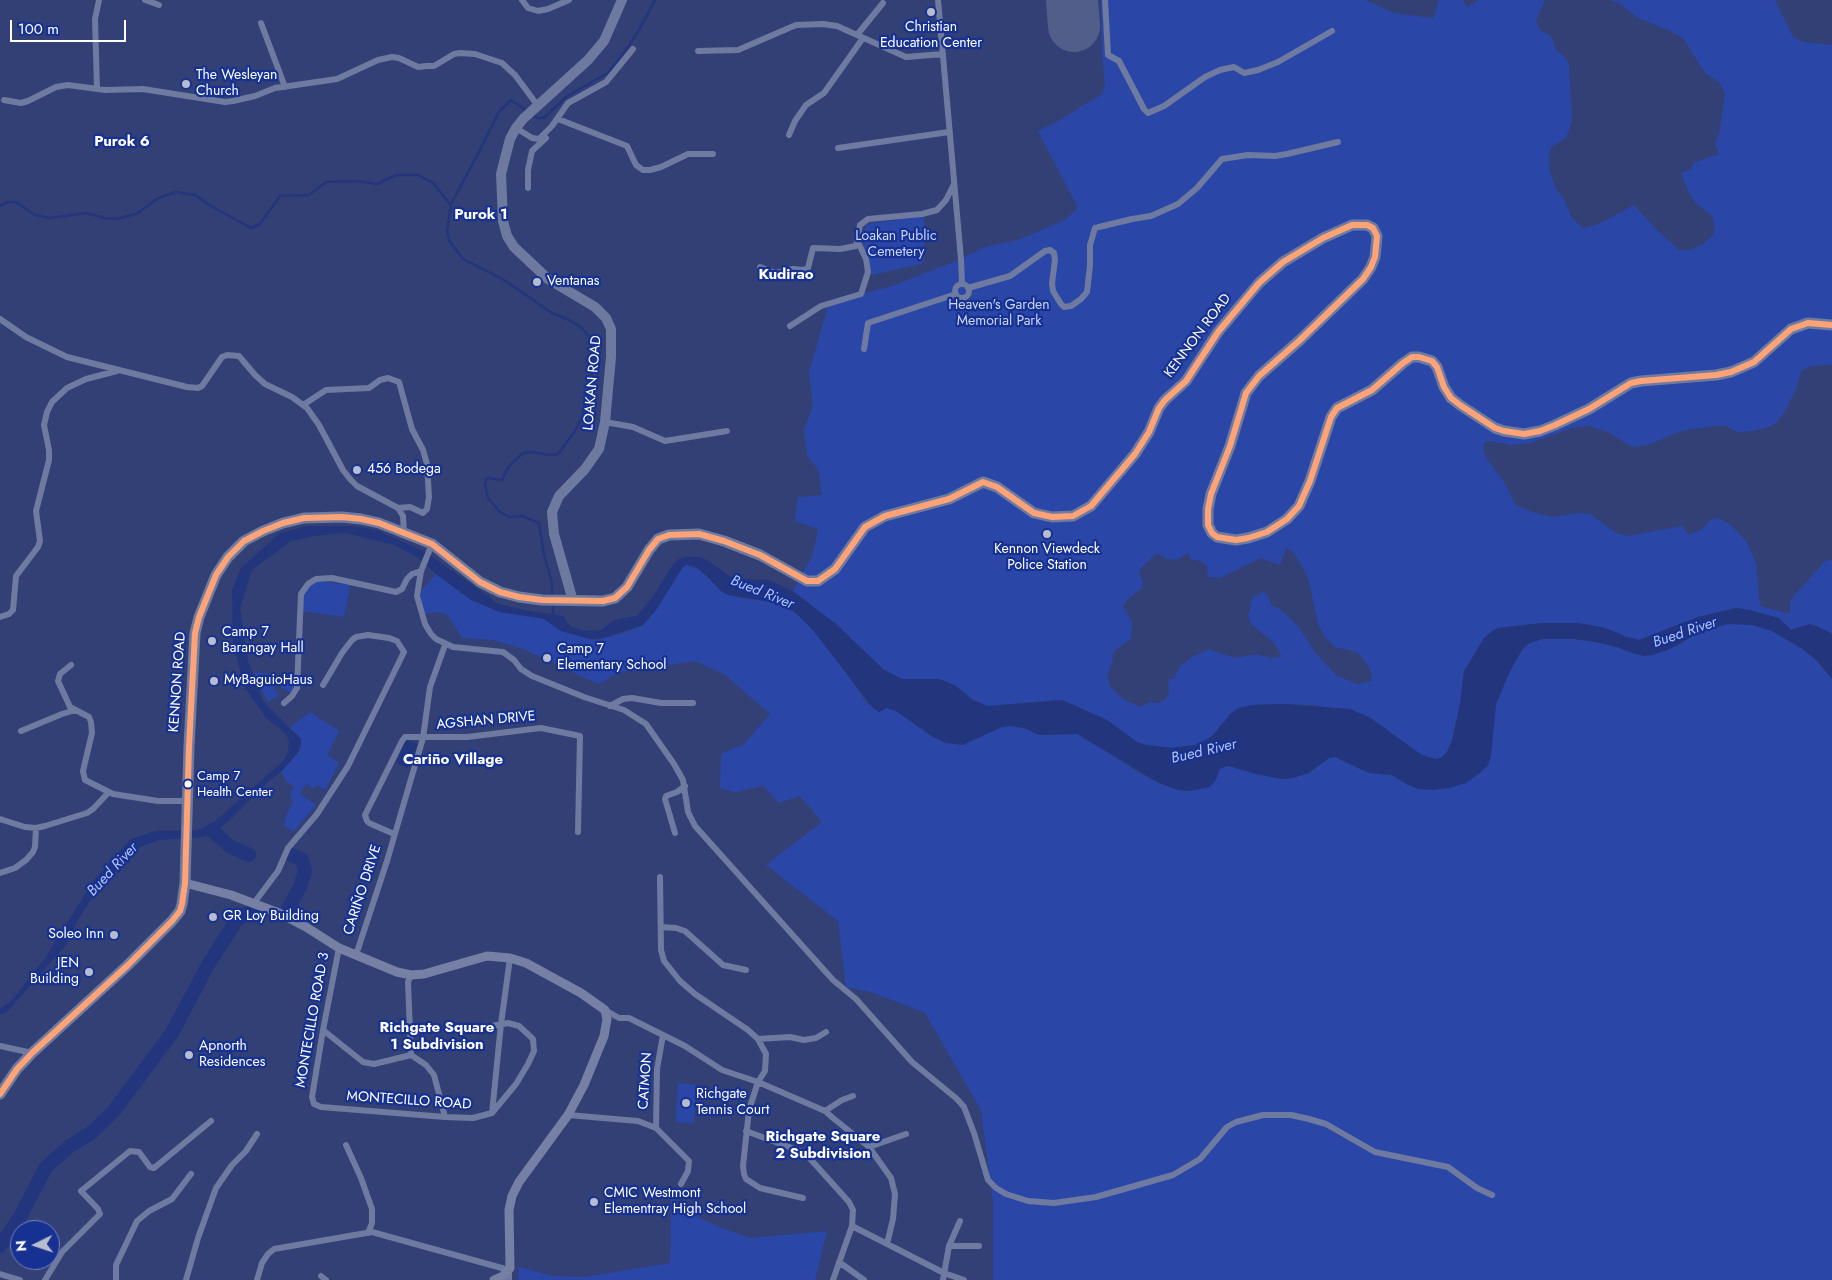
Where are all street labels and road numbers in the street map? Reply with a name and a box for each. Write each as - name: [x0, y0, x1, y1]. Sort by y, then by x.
- street label: KENNON ROAD: [1161, 291, 1235, 381]
- street label: LOAKAN ROAD: [580, 335, 606, 431]
- street label: KENNON ROAD: [166, 631, 190, 733]
- street label: AGSHAN DRIVE: [436, 708, 536, 734]
- street label: CARIÑO DRIVE: [341, 843, 385, 937]
- street label: MONTECILLO ROAD 3: [293, 951, 333, 1089]
- street label: CATMON: [636, 1052, 656, 1110]
- street label: MONTECILLO ROAD: [346, 1088, 472, 1114]

